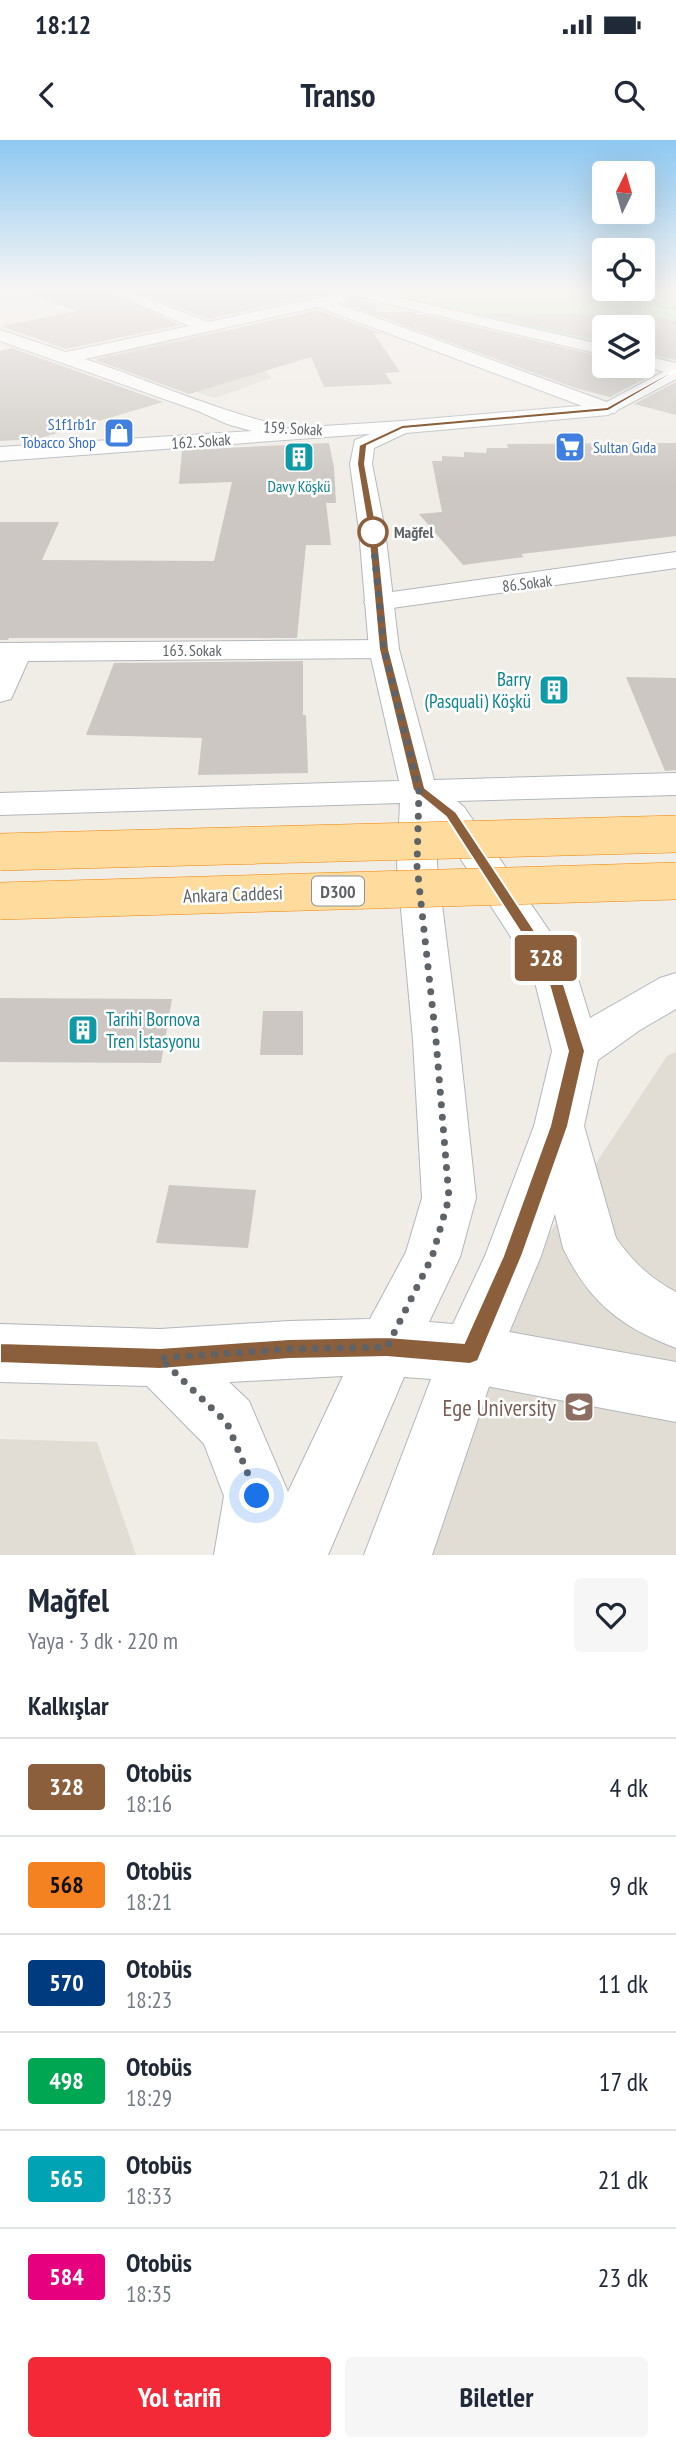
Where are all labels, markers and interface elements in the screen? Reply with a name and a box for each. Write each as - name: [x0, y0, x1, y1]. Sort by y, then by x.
- text: 18:12: [35, 8, 91, 41]
- text: Transo: [301, 74, 375, 116]
- icon: back: [28, 76, 66, 114]
- icon: search: [610, 76, 648, 114]
- north arrow: [592, 161, 654, 224]
- map controls: [592, 161, 655, 378]
- button: locate: [592, 238, 655, 301]
- button: layers: [592, 315, 655, 378]
- place label: S1f1rb1r Tobacco Shop: [21, 414, 97, 452]
- shop icon: S1f1rb1r Tobacco Shop: [102, 416, 136, 450]
- street label: 159. Sokak: [263, 416, 324, 440]
- street label: 162. Sokak: [171, 429, 232, 453]
- supermarket icon: Sultan Gıda: [553, 430, 587, 464]
- place label: Sultan Gıda: [593, 437, 656, 457]
- building icon: Davy Köşkü: [282, 440, 316, 474]
- place label: Davy Köşkü: [268, 476, 330, 496]
- marker: Mağfel: [358, 517, 388, 547]
- place label: Mağfel: [394, 522, 433, 542]
- street label: 86.Sokak: [501, 570, 554, 596]
- street label: 163. Sokak: [162, 640, 222, 660]
- place label: Barry (Pasquali) Köşkü: [425, 667, 532, 713]
- building icon: Barry (Pasquali) Köşkü: [537, 673, 571, 707]
- road number: D300: [312, 876, 364, 906]
- street label: Ankara Caddesi: [183, 880, 283, 908]
- line badge: 328: [506, 935, 586, 981]
- text: 328: [529, 942, 563, 973]
- place label: Tarihi Bornova Tren İstasyonu: [106, 1007, 200, 1053]
- building icon: Tarihi Bornova Tren İstasyonu: [66, 1013, 100, 1047]
- school or university icon: Ege University: [562, 1390, 596, 1424]
- place label: Ege University: [442, 1393, 556, 1422]
- your location: [239, 1478, 274, 1513]
- text: Mağfel: [28, 1578, 109, 1621]
- button: heart: [574, 1578, 648, 1652]
- text: Yaya · 3 dk · 220 m: [28, 1626, 178, 1655]
- text: Kalkışlar: [28, 1689, 109, 1722]
- text: Otobüs: [126, 1756, 192, 1789]
- text: 328: [49, 1771, 84, 1802]
- text: 4 dk: [609, 1771, 648, 1804]
- text: 18:16: [126, 1789, 172, 1818]
- text: Otobüs: [126, 1854, 192, 1887]
- text: 568: [49, 1869, 84, 1900]
- text: 9 dk: [609, 1869, 648, 1902]
- text: 18:21: [126, 1887, 172, 1916]
- text: Otobüs: [126, 1952, 192, 1985]
- text: 570: [49, 1967, 84, 1998]
- text: 11 dk: [598, 1967, 648, 2000]
- text: 18:23: [126, 1985, 172, 2014]
- text: Otobüs: [126, 2050, 192, 2083]
- text: 498: [49, 2065, 84, 2096]
- text: 17 dk: [599, 2065, 648, 2098]
- text: 18:29: [126, 2083, 172, 2112]
- text: Otobüs: [126, 2148, 192, 2181]
- text: 565: [49, 2163, 84, 2194]
- text: 21 dk: [598, 2163, 648, 2196]
- text: 18:33: [126, 2181, 172, 2210]
- text: Otobüs: [126, 2246, 192, 2279]
- text: 584: [49, 2261, 84, 2292]
- text: 23 dk: [598, 2261, 648, 2294]
- text: 18:35: [126, 2279, 172, 2308]
- button: Yol tarifi: [28, 2357, 331, 2437]
- button: Biletler: [345, 2357, 648, 2437]

